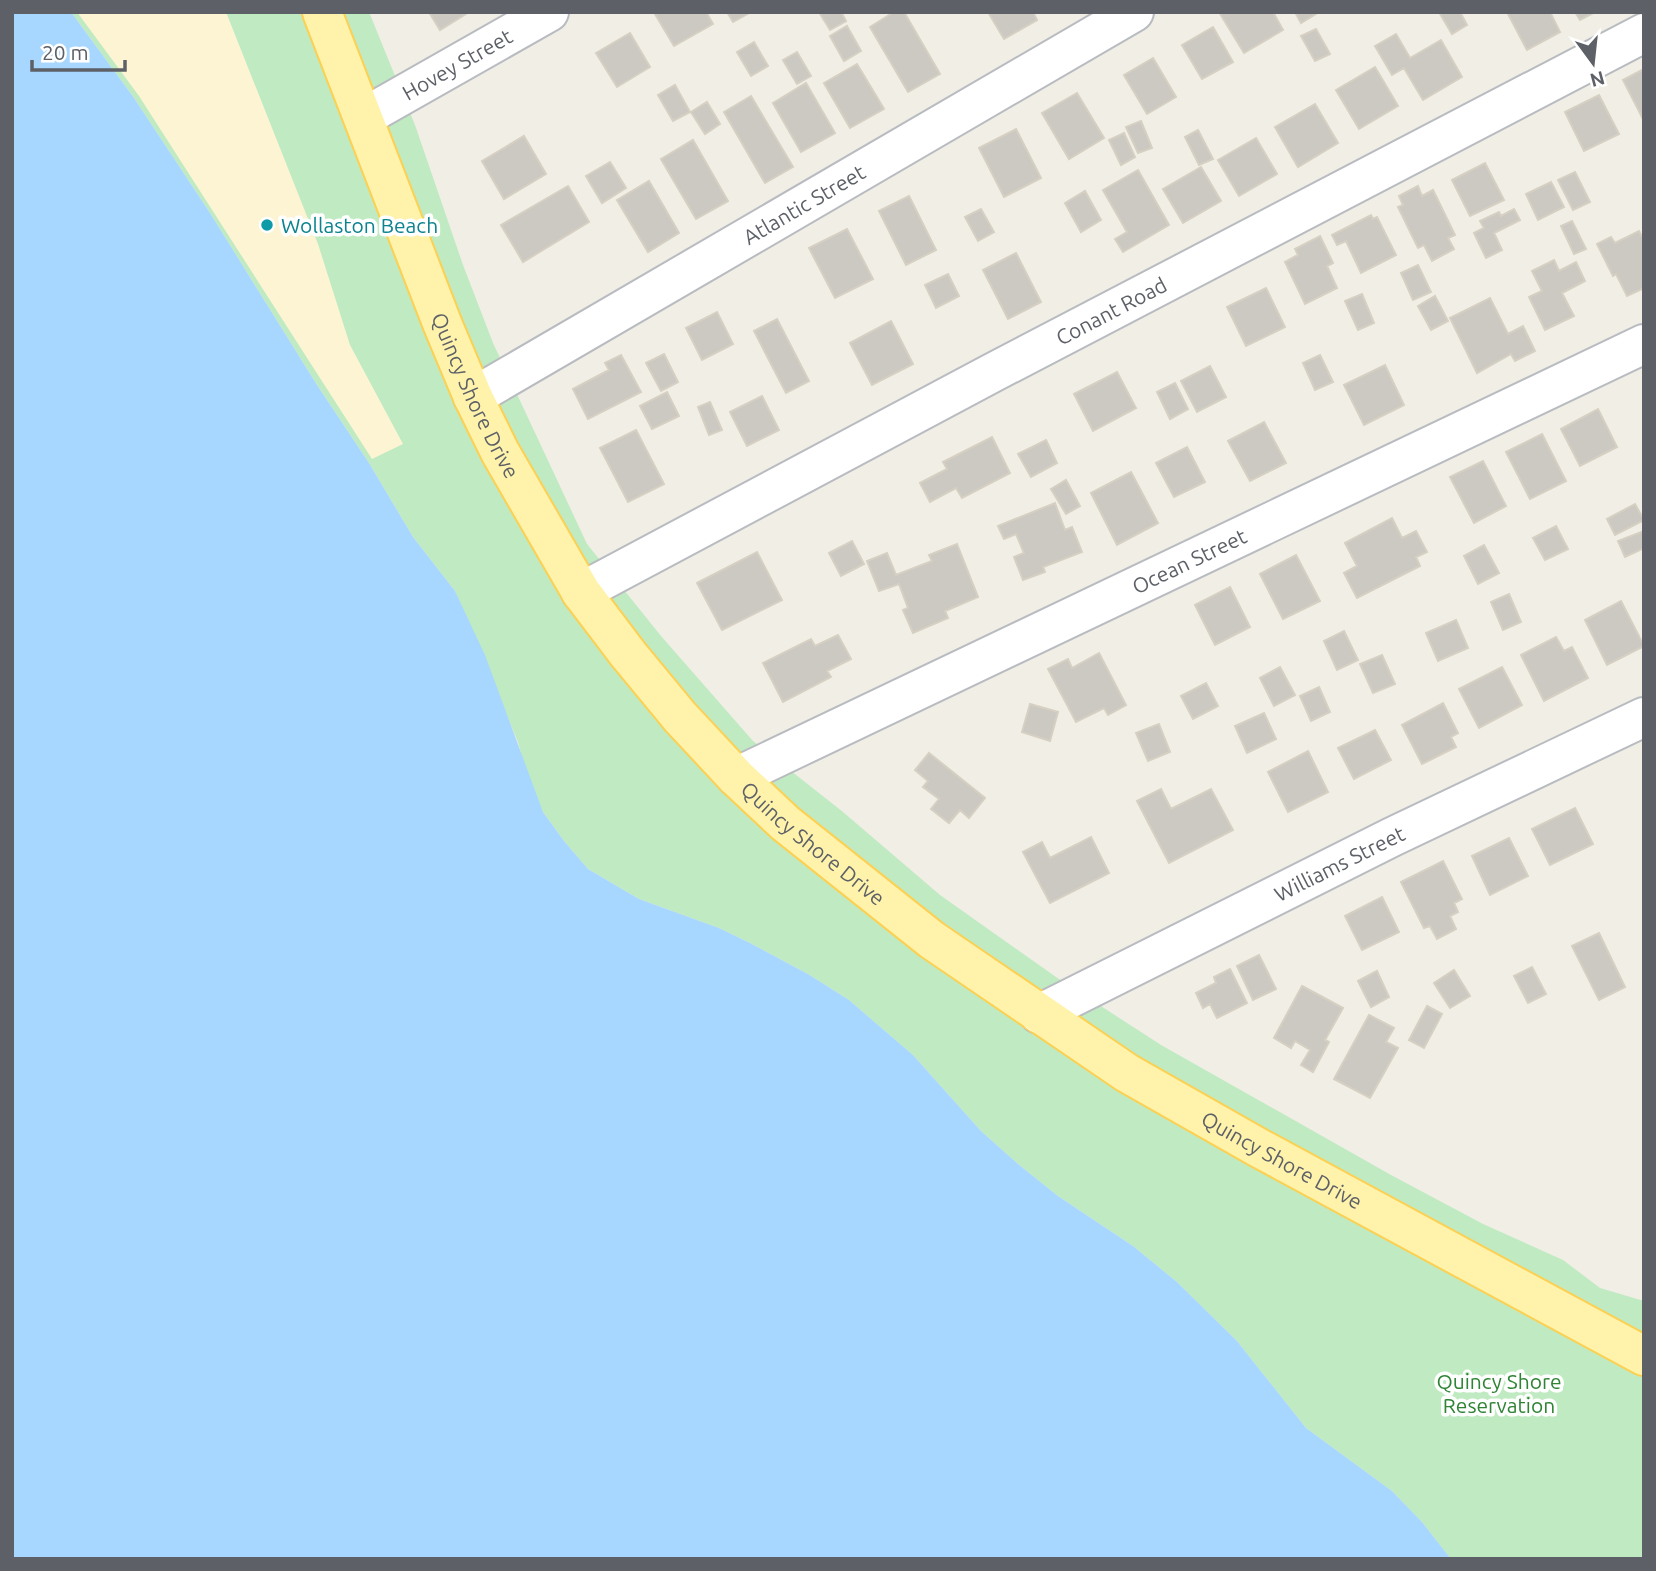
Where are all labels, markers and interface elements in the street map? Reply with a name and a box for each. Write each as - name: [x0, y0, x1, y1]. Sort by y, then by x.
- street label: Hovey Street: [398, 24, 516, 105]
- scale bar: [32, 28, 124, 72]
- north arrow: [1558, 28, 1628, 98]
- text: 20 m: [42, 40, 89, 64]
- text: N: [1588, 67, 1607, 92]
- street label: Atlantic Street: [739, 159, 869, 249]
- place label: Wollaston Beach: [281, 213, 438, 237]
- marker: Wollaston Beach: [259, 217, 275, 233]
- street label: Conant Road: [1052, 272, 1170, 350]
- street label: Quincy Shore Drive: [427, 309, 524, 482]
- street label: Ocean Street: [1128, 523, 1250, 598]
- street label: Quincy Shore Drive: [737, 776, 890, 910]
- street label: Williams Street: [1270, 821, 1408, 906]
- street label: Quincy Shore Drive: [1197, 1106, 1367, 1214]
- park label: Quincy Shore Reservation: [1436, 1369, 1562, 1417]

